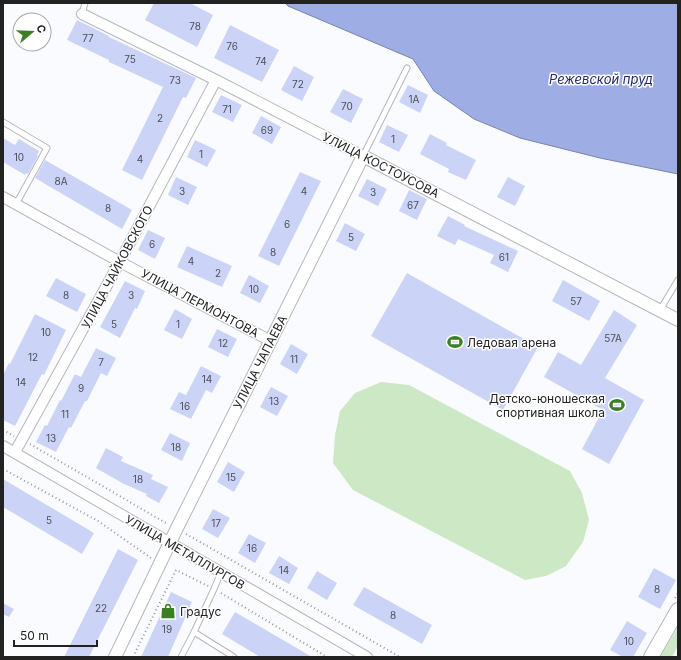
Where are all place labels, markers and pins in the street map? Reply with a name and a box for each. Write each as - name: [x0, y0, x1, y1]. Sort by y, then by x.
- sports icon: Ледовая арена: [446, 333, 464, 351]
- place label: Ледовая арена: [467, 335, 556, 350]
- place label: Детско-юношеская спортивная школа: [489, 391, 605, 420]
- sports icon: Детско-юношеская спортивная школа: [608, 396, 626, 414]
- shop icon: Градус: [159, 602, 177, 620]
- place label: Градус: [180, 604, 222, 619]

